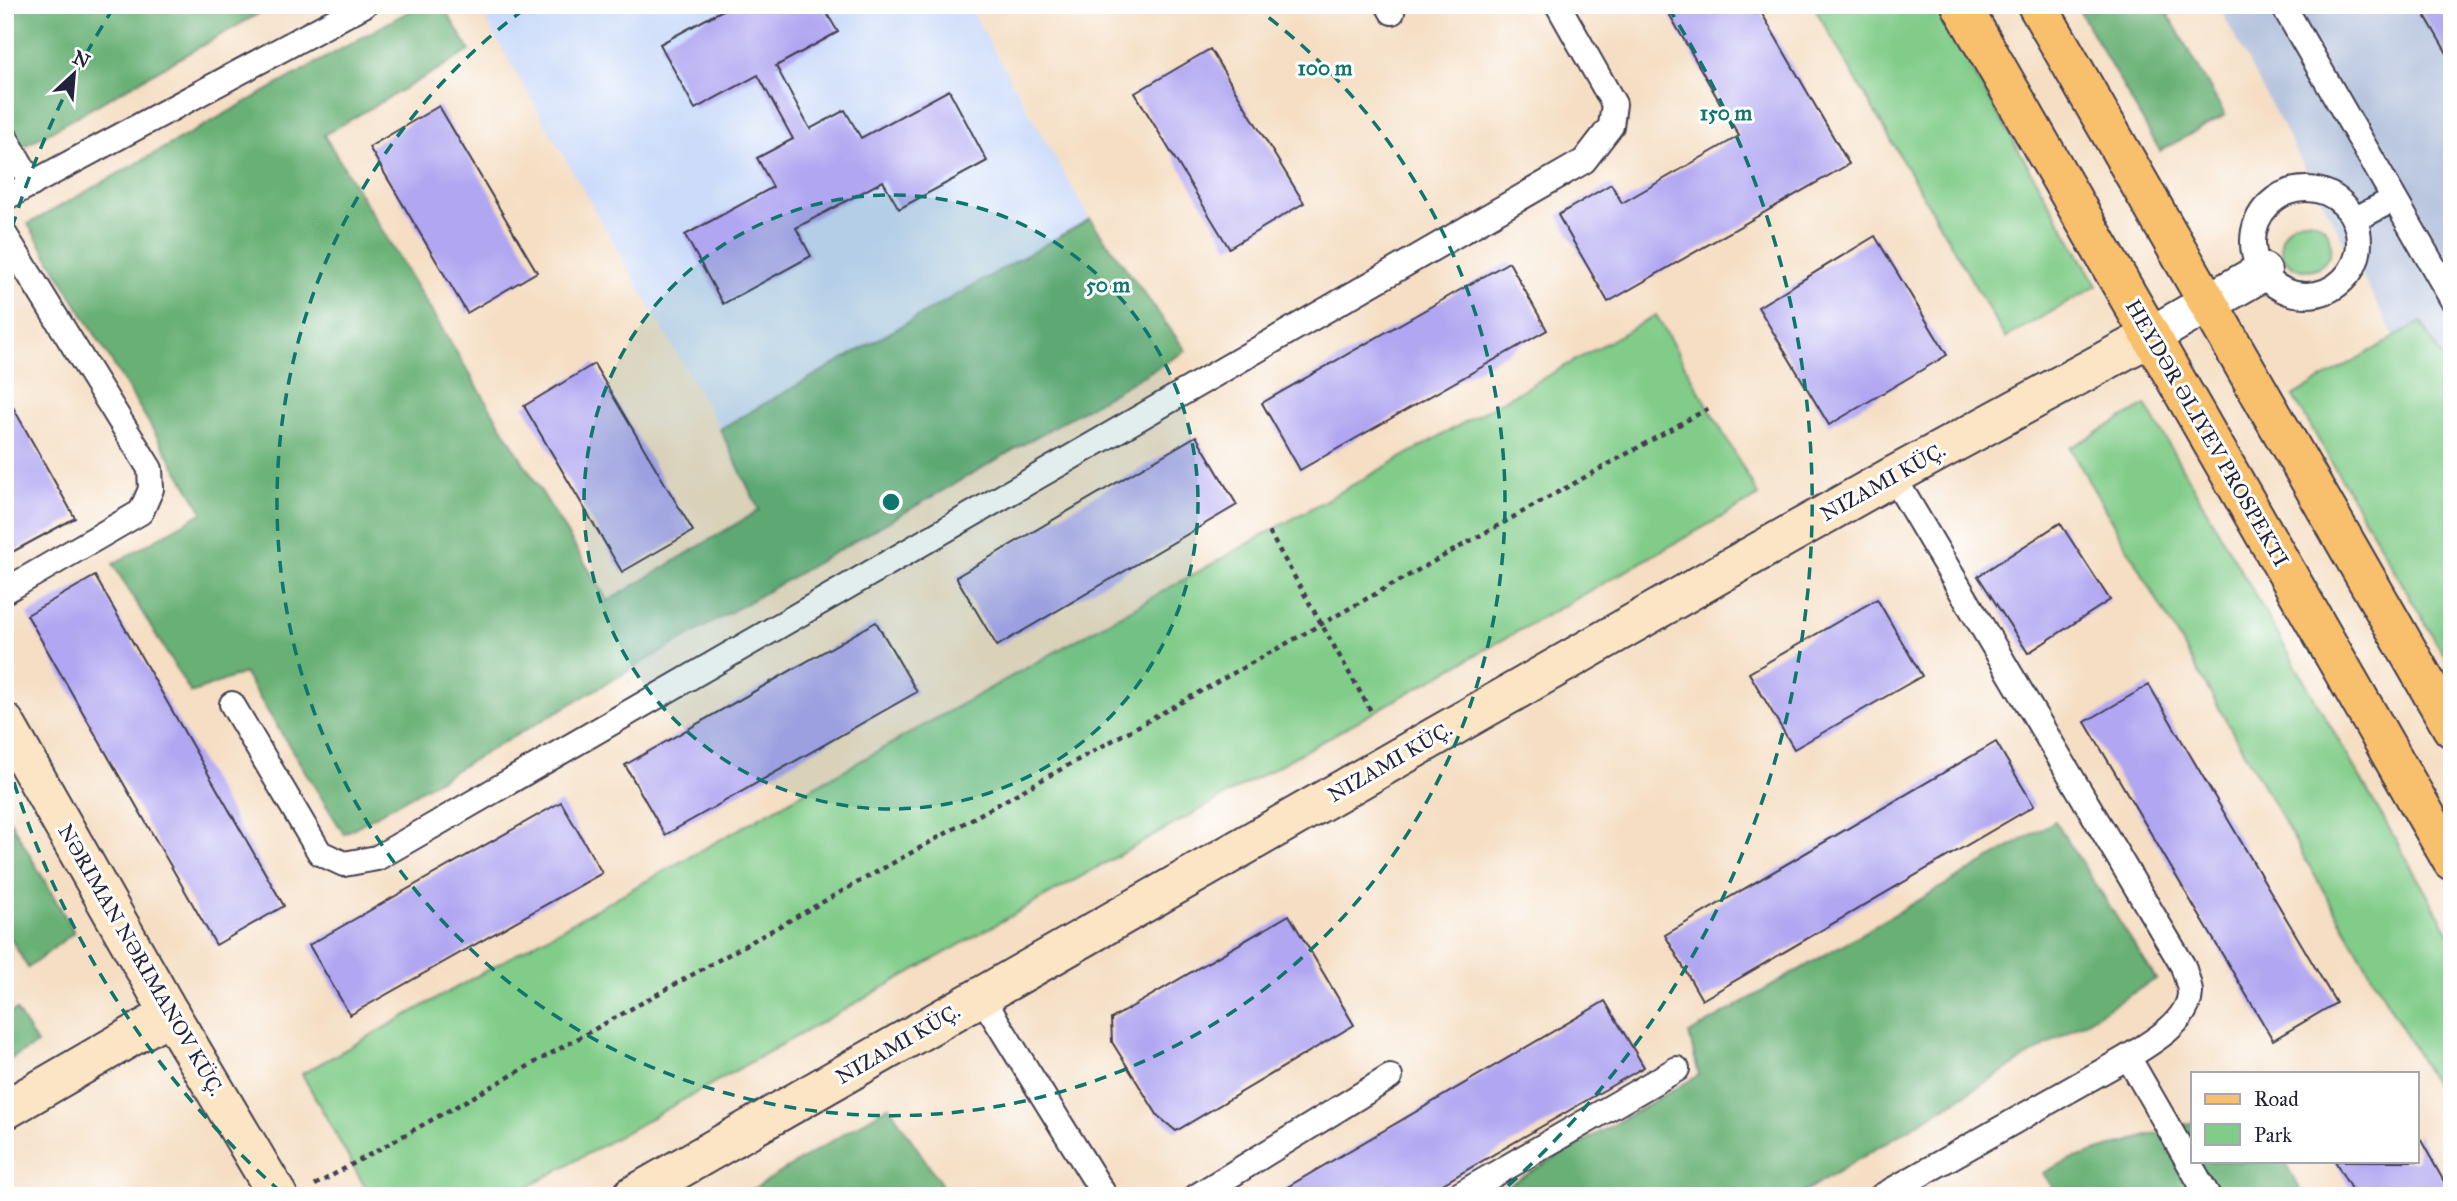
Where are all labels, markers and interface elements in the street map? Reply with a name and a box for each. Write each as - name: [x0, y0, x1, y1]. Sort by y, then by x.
- north arrow: [38, 38, 108, 108]
- text: N: [69, 45, 94, 73]
- text: 100 m: [1298, 55, 1353, 81]
- text: 150 m: [1700, 100, 1752, 126]
- text: 50 m: [1086, 272, 1130, 298]
- street label: HEYDƏR ƏLIYEV PROSPEKTI: [2120, 295, 2294, 571]
- street label: NIZAMI KÜÇ.: [1816, 437, 1950, 527]
- centre of rings: [879, 490, 903, 514]
- street label: NIZAMI KÜÇ.: [1323, 716, 1457, 808]
- street label: NƏRIMAN NƏRIMANOV KÜÇ.: [52, 820, 230, 1100]
- street label: NIZAMI KÜÇ.: [831, 998, 965, 1090]
- legend: [2191, 1072, 2418, 1162]
- text: Road: [2254, 1086, 2299, 1112]
- text: Park: [2254, 1122, 2292, 1148]

